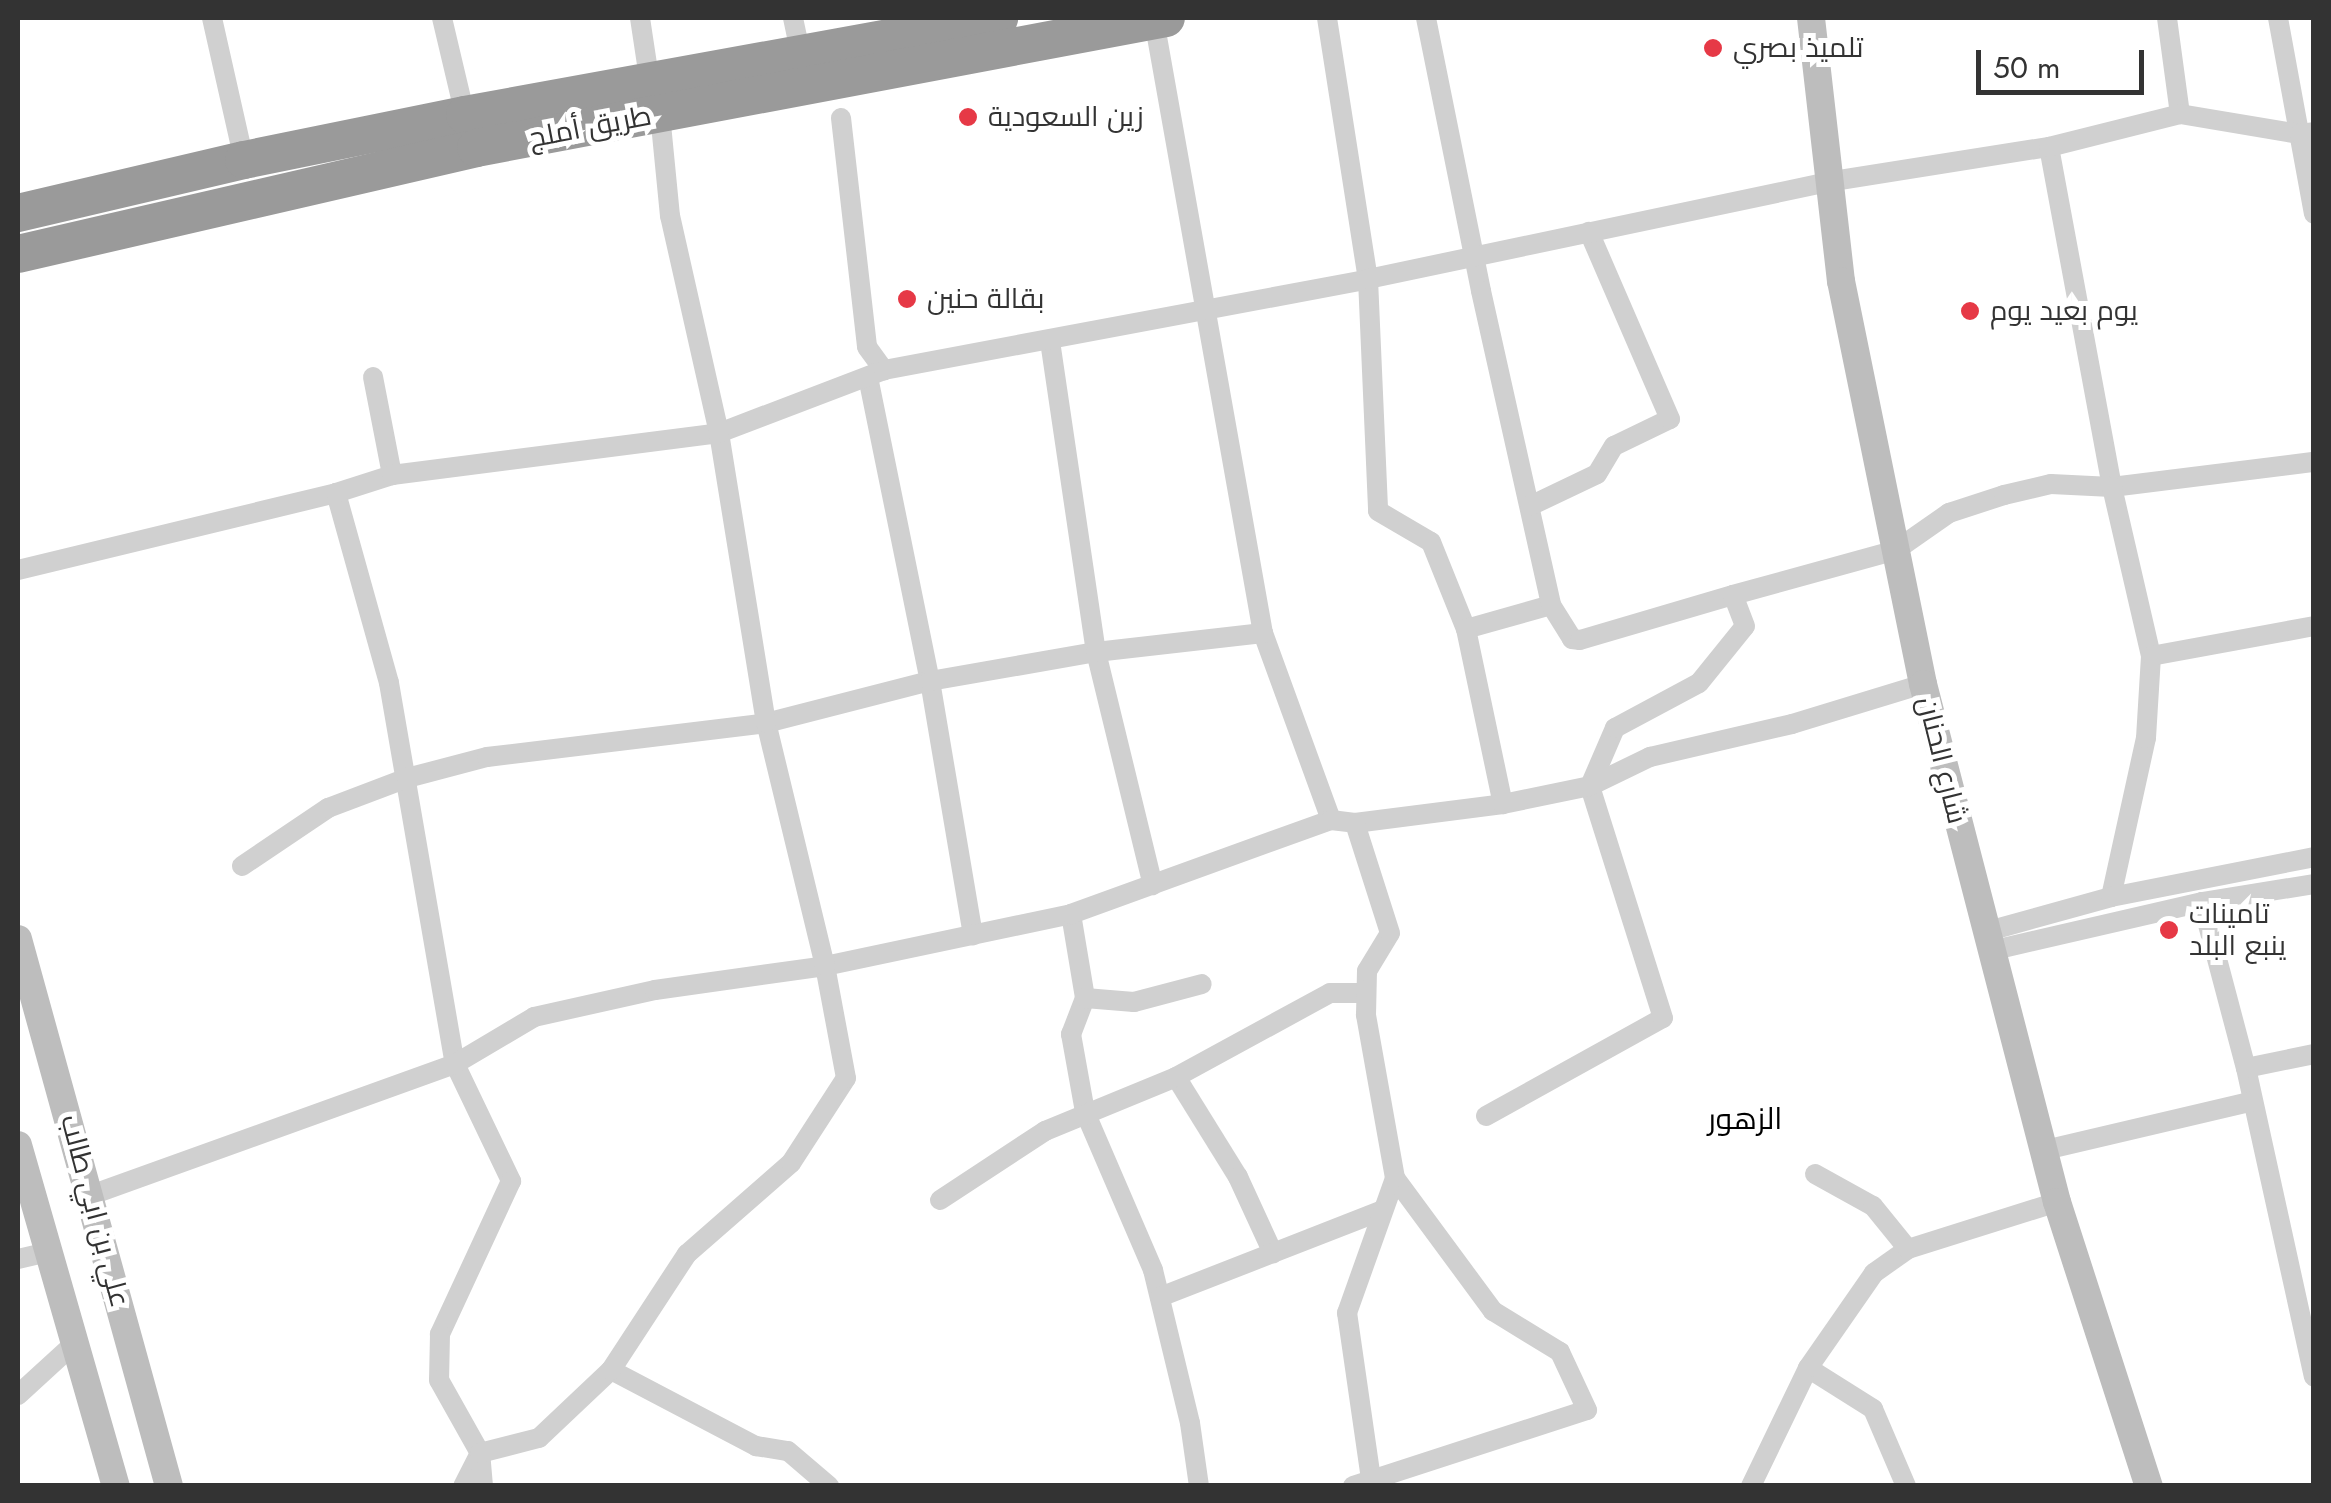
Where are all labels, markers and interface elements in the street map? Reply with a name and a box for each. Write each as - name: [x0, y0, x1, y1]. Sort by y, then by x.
- scale bar: [1981, 30, 2148, 92]
- place label: تلميذ بصري: [1733, 31, 1863, 65]
- marker: تلميذ بصري: [1702, 37, 1724, 59]
- text: 50 m: [1993, 46, 2060, 89]
- street label: طريق أملج: [526, 99, 654, 155]
- place label: زين السعودية: [988, 100, 1144, 134]
- marker: زين السعودية: [957, 106, 979, 128]
- place label: بقالة حنين: [927, 282, 1044, 316]
- marker: بقالة حنين: [896, 288, 918, 310]
- place label: يوم بعيد يوم: [1990, 294, 2138, 328]
- marker: يوم بعيد يوم: [1959, 300, 1981, 322]
- street label: شارع الحنان: [1910, 693, 1974, 827]
- place label: تامينات ينبع البلد: [2189, 897, 2286, 963]
- marker: تامينات ينبع البلد: [2158, 919, 2180, 941]
- district label: الزهور: [1708, 1101, 1782, 1137]
- street label: علي بن ابي طالب: [53, 1111, 137, 1311]

